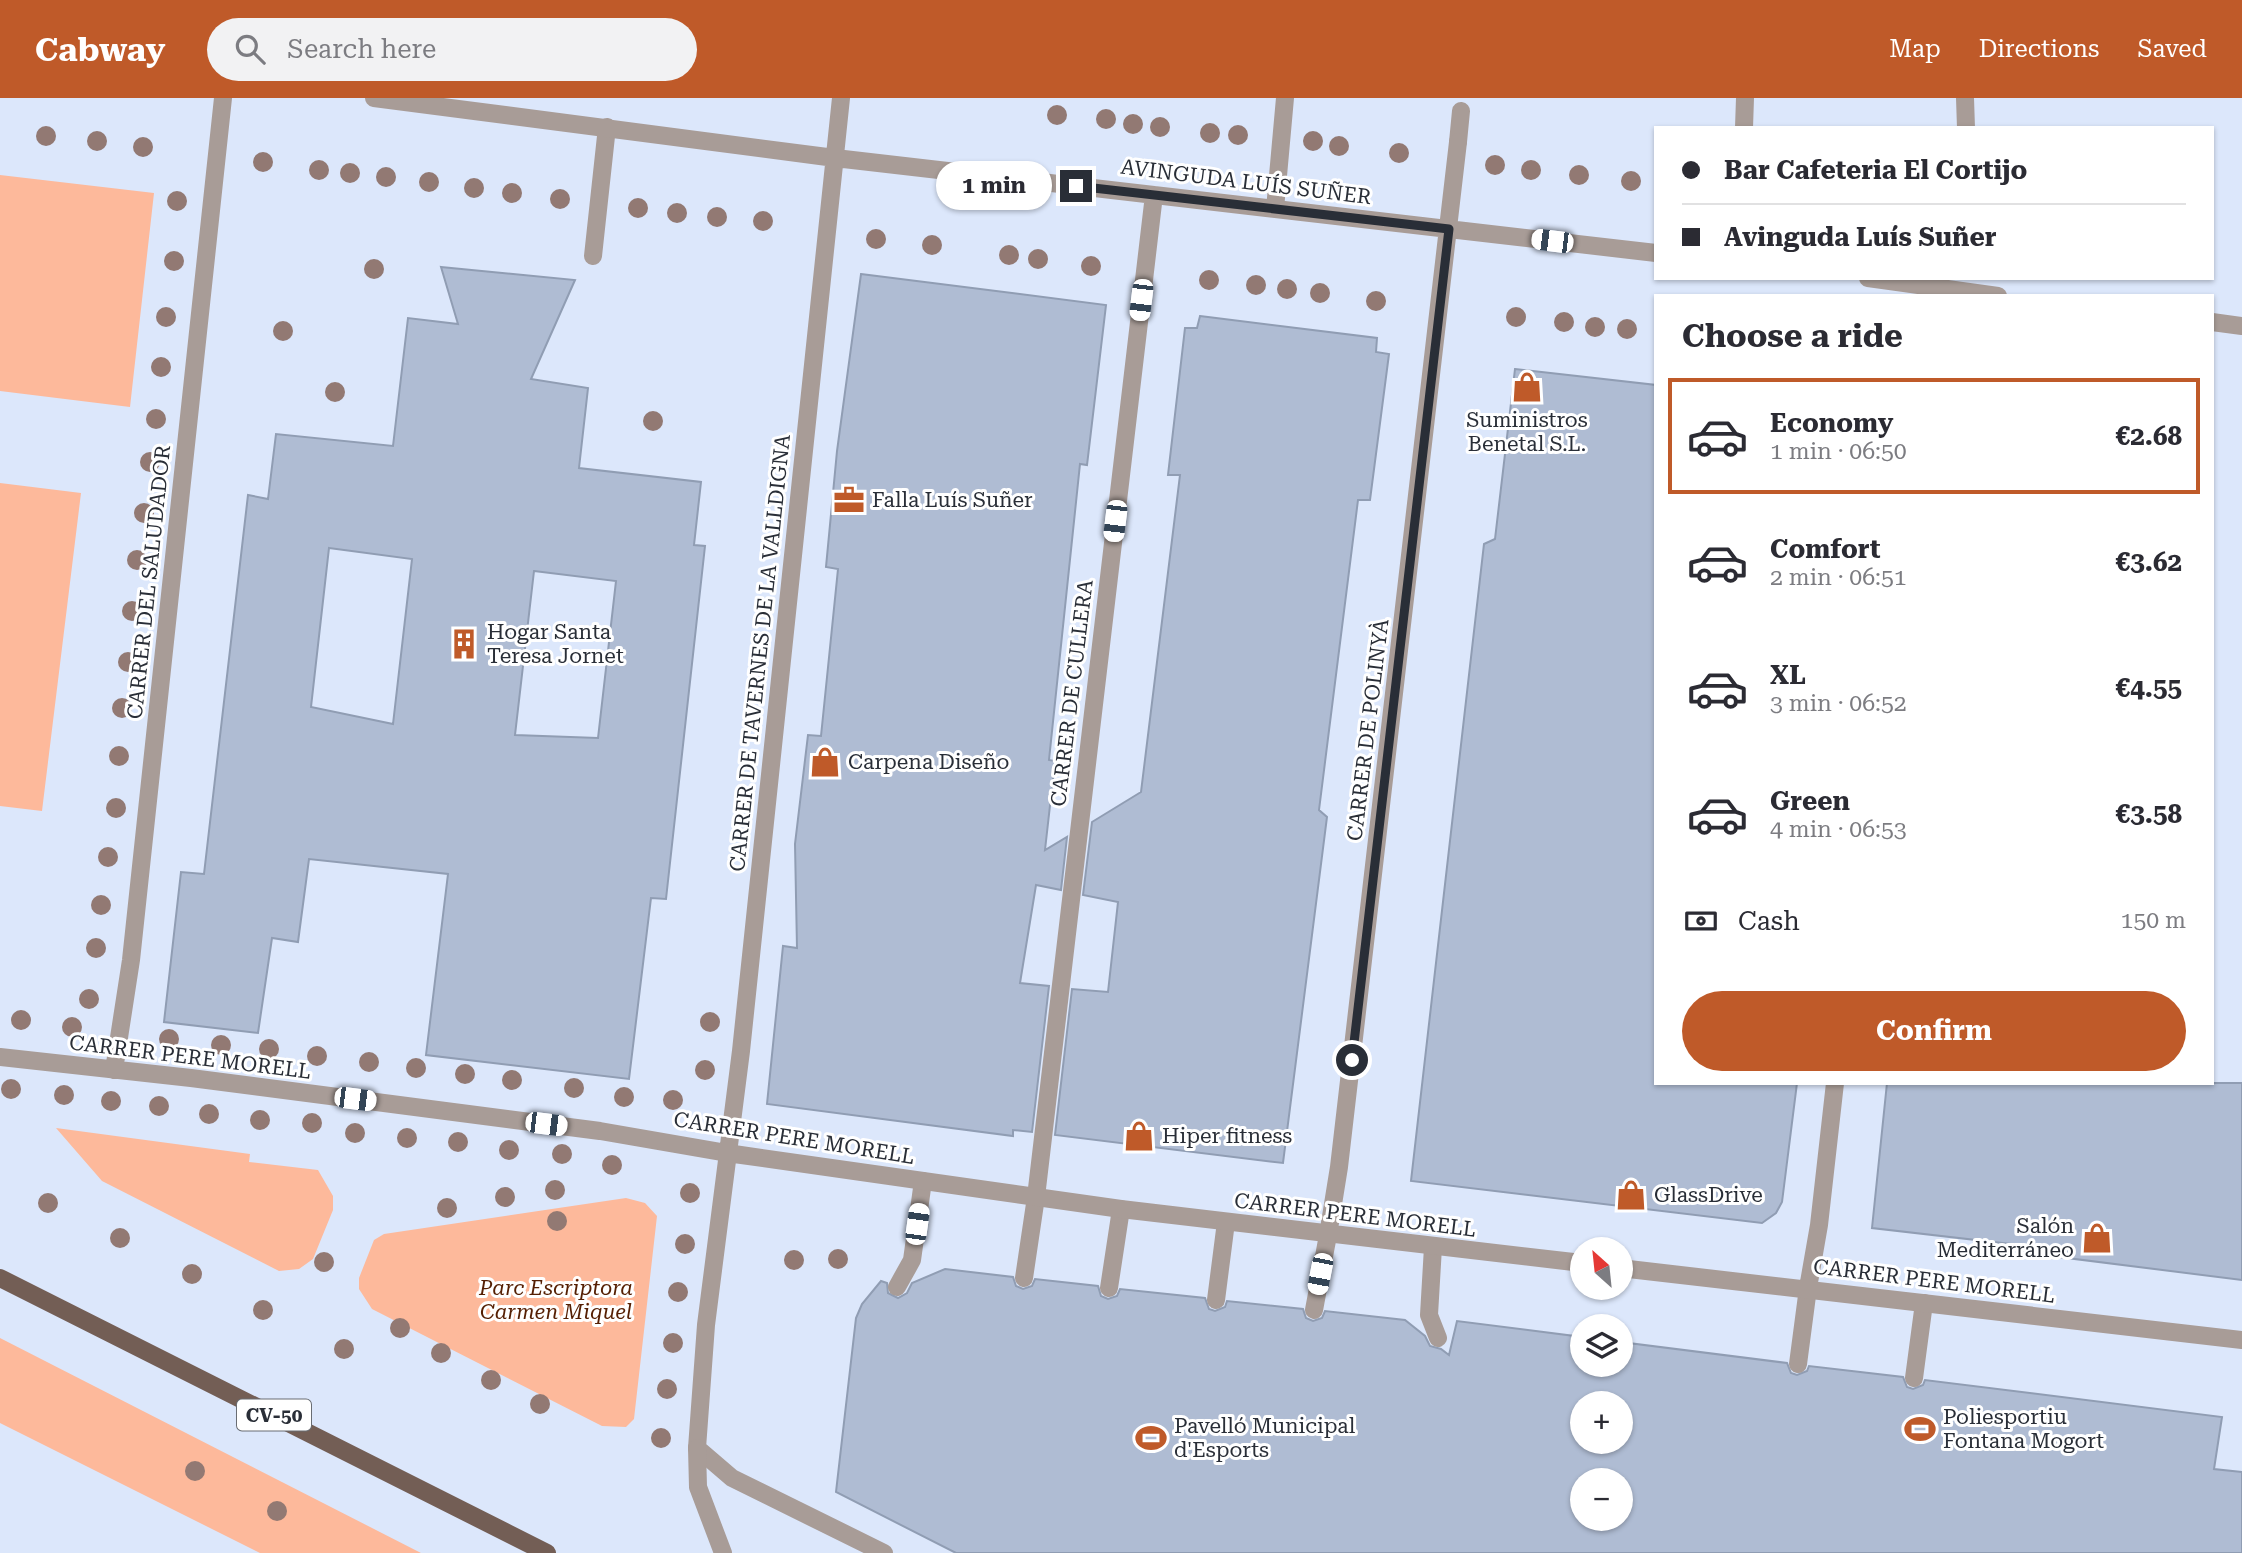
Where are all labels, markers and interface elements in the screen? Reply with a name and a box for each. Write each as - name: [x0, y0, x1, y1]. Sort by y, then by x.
- search box: [207, 18, 697, 81]
- text: Cabway: [35, 30, 165, 69]
- icon: search: [231, 30, 269, 68]
- text: Search here: [287, 34, 436, 64]
- text: Map: [1889, 35, 1941, 63]
- text: Directions: [1979, 35, 2099, 63]
- text: Saved: [2137, 35, 2207, 63]
- street label: AVINGUDA LUÍS SUÑER: [1119, 154, 1373, 209]
- text: Bar Cafeteria El Cortijo: [1724, 155, 2027, 185]
- callout: 1 min: [936, 162, 1052, 210]
- route end: [1060, 170, 1092, 202]
- text: 1 min: [962, 172, 1026, 199]
- text: Avinguda Luís Suñer: [1724, 222, 1997, 252]
- car: [1530, 228, 1575, 254]
- car: [1129, 278, 1154, 322]
- text: Choose a ride: [1682, 317, 1903, 355]
- shop icon: Suministros Benetal S.L.: [1510, 370, 1544, 404]
- icon: car: [1686, 405, 1749, 468]
- place label: Suministros Benetal S.L.: [1466, 408, 1588, 456]
- text: Economy: [1770, 408, 1893, 438]
- text: €2.68: [2116, 421, 2182, 451]
- street label: CARRER DE TAVERNES DE LA VALLDIGNA: [725, 433, 795, 873]
- text: 1 min · 06:50: [1770, 438, 1907, 465]
- street label: CARRER DEL SALUDADOR: [123, 443, 175, 720]
- office icon: Falla Luís Suñer: [832, 483, 866, 517]
- place label: Falla Luís Suñer: [872, 488, 1033, 512]
- car: [1103, 499, 1128, 543]
- icon: car: [1686, 531, 1749, 594]
- text: Comfort: [1770, 534, 1880, 564]
- text: €3.62: [2116, 547, 2182, 577]
- text: 2 min · 06:51: [1770, 564, 1907, 591]
- street label: CARRER DE CULLERA: [1046, 578, 1098, 808]
- street label: CARRER DE POLINYÀ: [1341, 617, 1394, 842]
- place label: Hogar Santa Teresa Jornet: [487, 620, 624, 668]
- building icon: Hogar Santa Teresa Jornet: [447, 627, 481, 661]
- icon: car: [1686, 657, 1749, 720]
- text: XL: [1770, 660, 1806, 690]
- text: €4.55: [2116, 673, 2182, 703]
- text: 3 min · 06:52: [1770, 690, 1907, 717]
- shop icon: Carpena Diseño: [808, 745, 842, 779]
- place label: Carpena Diseño: [848, 750, 1009, 774]
- icon: car: [1686, 783, 1749, 846]
- text: Green: [1770, 786, 1850, 816]
- text: €3.58: [2116, 799, 2182, 829]
- text: 4 min · 06:53: [1770, 816, 1907, 843]
- icon: cash: [1682, 902, 1720, 940]
- text: Cash: [1738, 906, 1800, 936]
- text: 150 m: [2121, 907, 2186, 934]
- button: Confirm: [1682, 991, 2186, 1071]
- street label: CARRER PERE MORELL: [68, 1030, 312, 1084]
- route start: [1336, 1044, 1368, 1076]
- car: [333, 1086, 378, 1112]
- street label: CARRER PERE MORELL: [672, 1107, 916, 1169]
- car: [524, 1111, 569, 1137]
- shop icon: Hiper fitness: [1122, 1119, 1156, 1153]
- place label: Hiper fitness: [1162, 1124, 1292, 1148]
- shop icon: GlassDrive: [1614, 1178, 1648, 1212]
- place label: GlassDrive: [1654, 1183, 1763, 1207]
- street label: CARRER PERE MORELL: [1233, 1188, 1477, 1242]
- car: [904, 1202, 931, 1246]
- place label: Salón Mediterráneo: [1937, 1214, 2074, 1262]
- shop icon: Salón Mediterráneo: [2080, 1221, 2114, 1255]
- north arrow: [1570, 1237, 1633, 1300]
- map controls: [1570, 1237, 1633, 1531]
- car: [1306, 1251, 1335, 1297]
- street label: CARRER PERE MORELL: [1812, 1254, 2056, 1308]
- park label: Parc Escriptora Carmen Miquel: [478, 1276, 633, 1324]
- button: layers: [1570, 1314, 1633, 1377]
- button: +: [1570, 1391, 1633, 1454]
- road number: CV-50: [237, 1400, 311, 1430]
- place label: Poliesportiu Fontana Mogort: [1943, 1405, 2104, 1453]
- sports icon: Poliesportiu Fontana Mogort: [1903, 1412, 1937, 1446]
- place label: Pavelló Municipal d'Esports: [1174, 1414, 1356, 1462]
- sports icon: Pavelló Municipal d'Esports: [1134, 1421, 1168, 1455]
- button: −: [1570, 1468, 1633, 1531]

